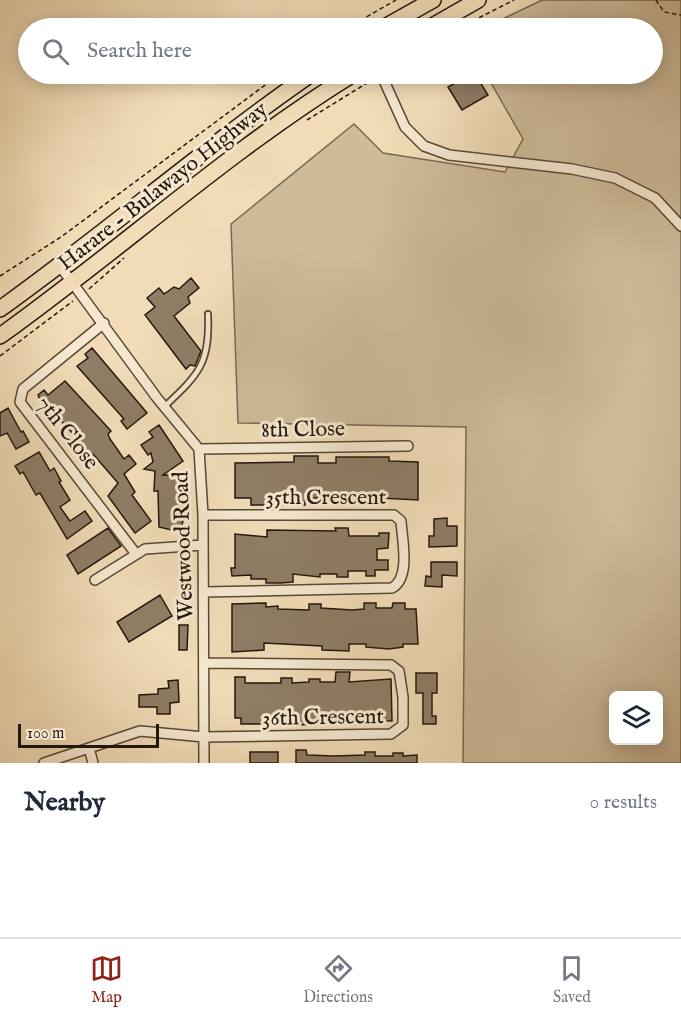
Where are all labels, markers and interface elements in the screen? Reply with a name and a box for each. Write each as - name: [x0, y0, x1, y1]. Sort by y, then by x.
- search box: [18, 18, 663, 84]
- icon: search: [39, 35, 72, 68]
- text: Search here: [87, 37, 192, 65]
- street label: Harare - Bulawayo Highway: [53, 96, 274, 277]
- street label: 7th Close: [30, 391, 105, 476]
- street label: 8th Close: [261, 415, 345, 445]
- street label: Westwood Road: [167, 470, 201, 621]
- street label: 35th Crescent: [266, 484, 387, 512]
- map controls: [609, 691, 663, 745]
- button: layers: [609, 691, 663, 745]
- street label: 36th Crescent: [262, 703, 385, 733]
- scale bar: [18, 721, 159, 748]
- text: 100 m: [27, 724, 64, 744]
- text: Nearby: [24, 786, 105, 819]
- text: 0 results: [590, 790, 657, 815]
- tab: Map: [90, 952, 123, 1008]
- tab: Directions: [303, 952, 373, 1008]
- tab: Saved: [553, 952, 591, 1008]

